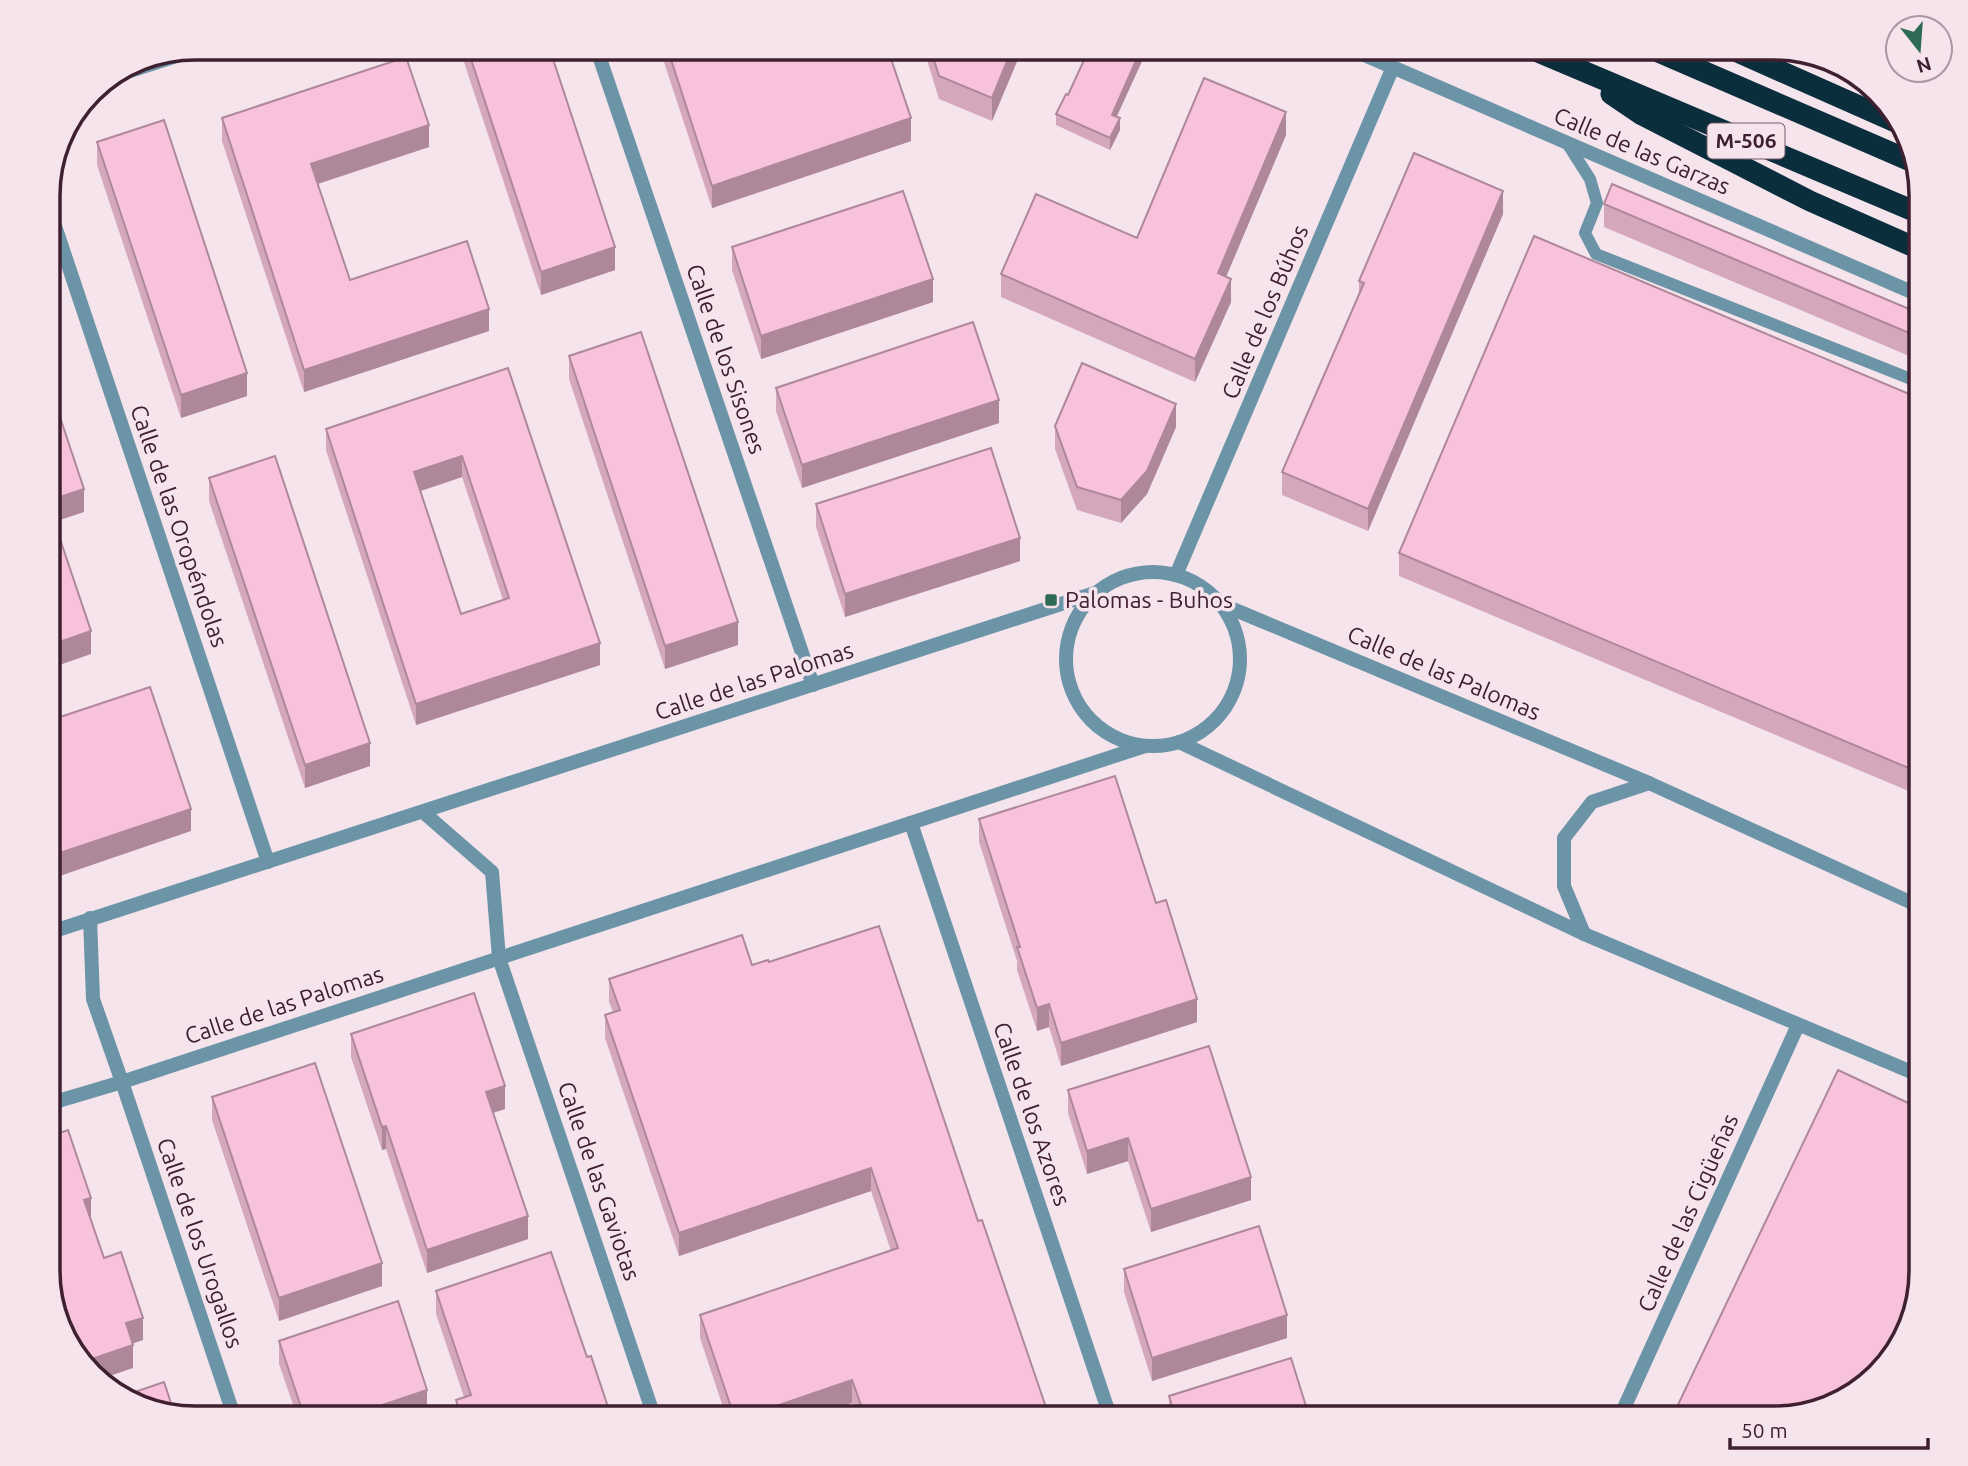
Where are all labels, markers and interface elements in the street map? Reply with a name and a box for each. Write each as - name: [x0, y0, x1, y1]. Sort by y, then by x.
- north arrow: [1884, 14, 1954, 84]
- text: N: [1914, 53, 1934, 78]
- street label: Calle de las Garzas: [1550, 102, 1734, 199]
- road number: M-506: [1708, 124, 1784, 158]
- street label: Calle de los Búhos: [1217, 221, 1312, 402]
- street label: Calle de los Sisones: [682, 261, 771, 457]
- street label: Calle de las Oropéndolas: [126, 401, 233, 650]
- place label: Palomas - Buhos: [1065, 587, 1233, 612]
- marker: Palomas - Buhos: [1043, 592, 1059, 608]
- street label: Calle de las Palomas: [1344, 621, 1544, 724]
- street label: Calle de las Palomas: [652, 637, 856, 724]
- street label: Calle de las Palomas: [182, 961, 386, 1048]
- street label: Calle de los Azores: [989, 1019, 1076, 1209]
- street label: Calle de las Gaviotas: [554, 1078, 645, 1284]
- street label: Calle de las Cigüeñas: [1633, 1110, 1743, 1316]
- street label: Calle de los Urogallos: [153, 1135, 248, 1351]
- scale bar: [1730, 1406, 1928, 1450]
- text: 50 m: [1741, 1418, 1788, 1442]

